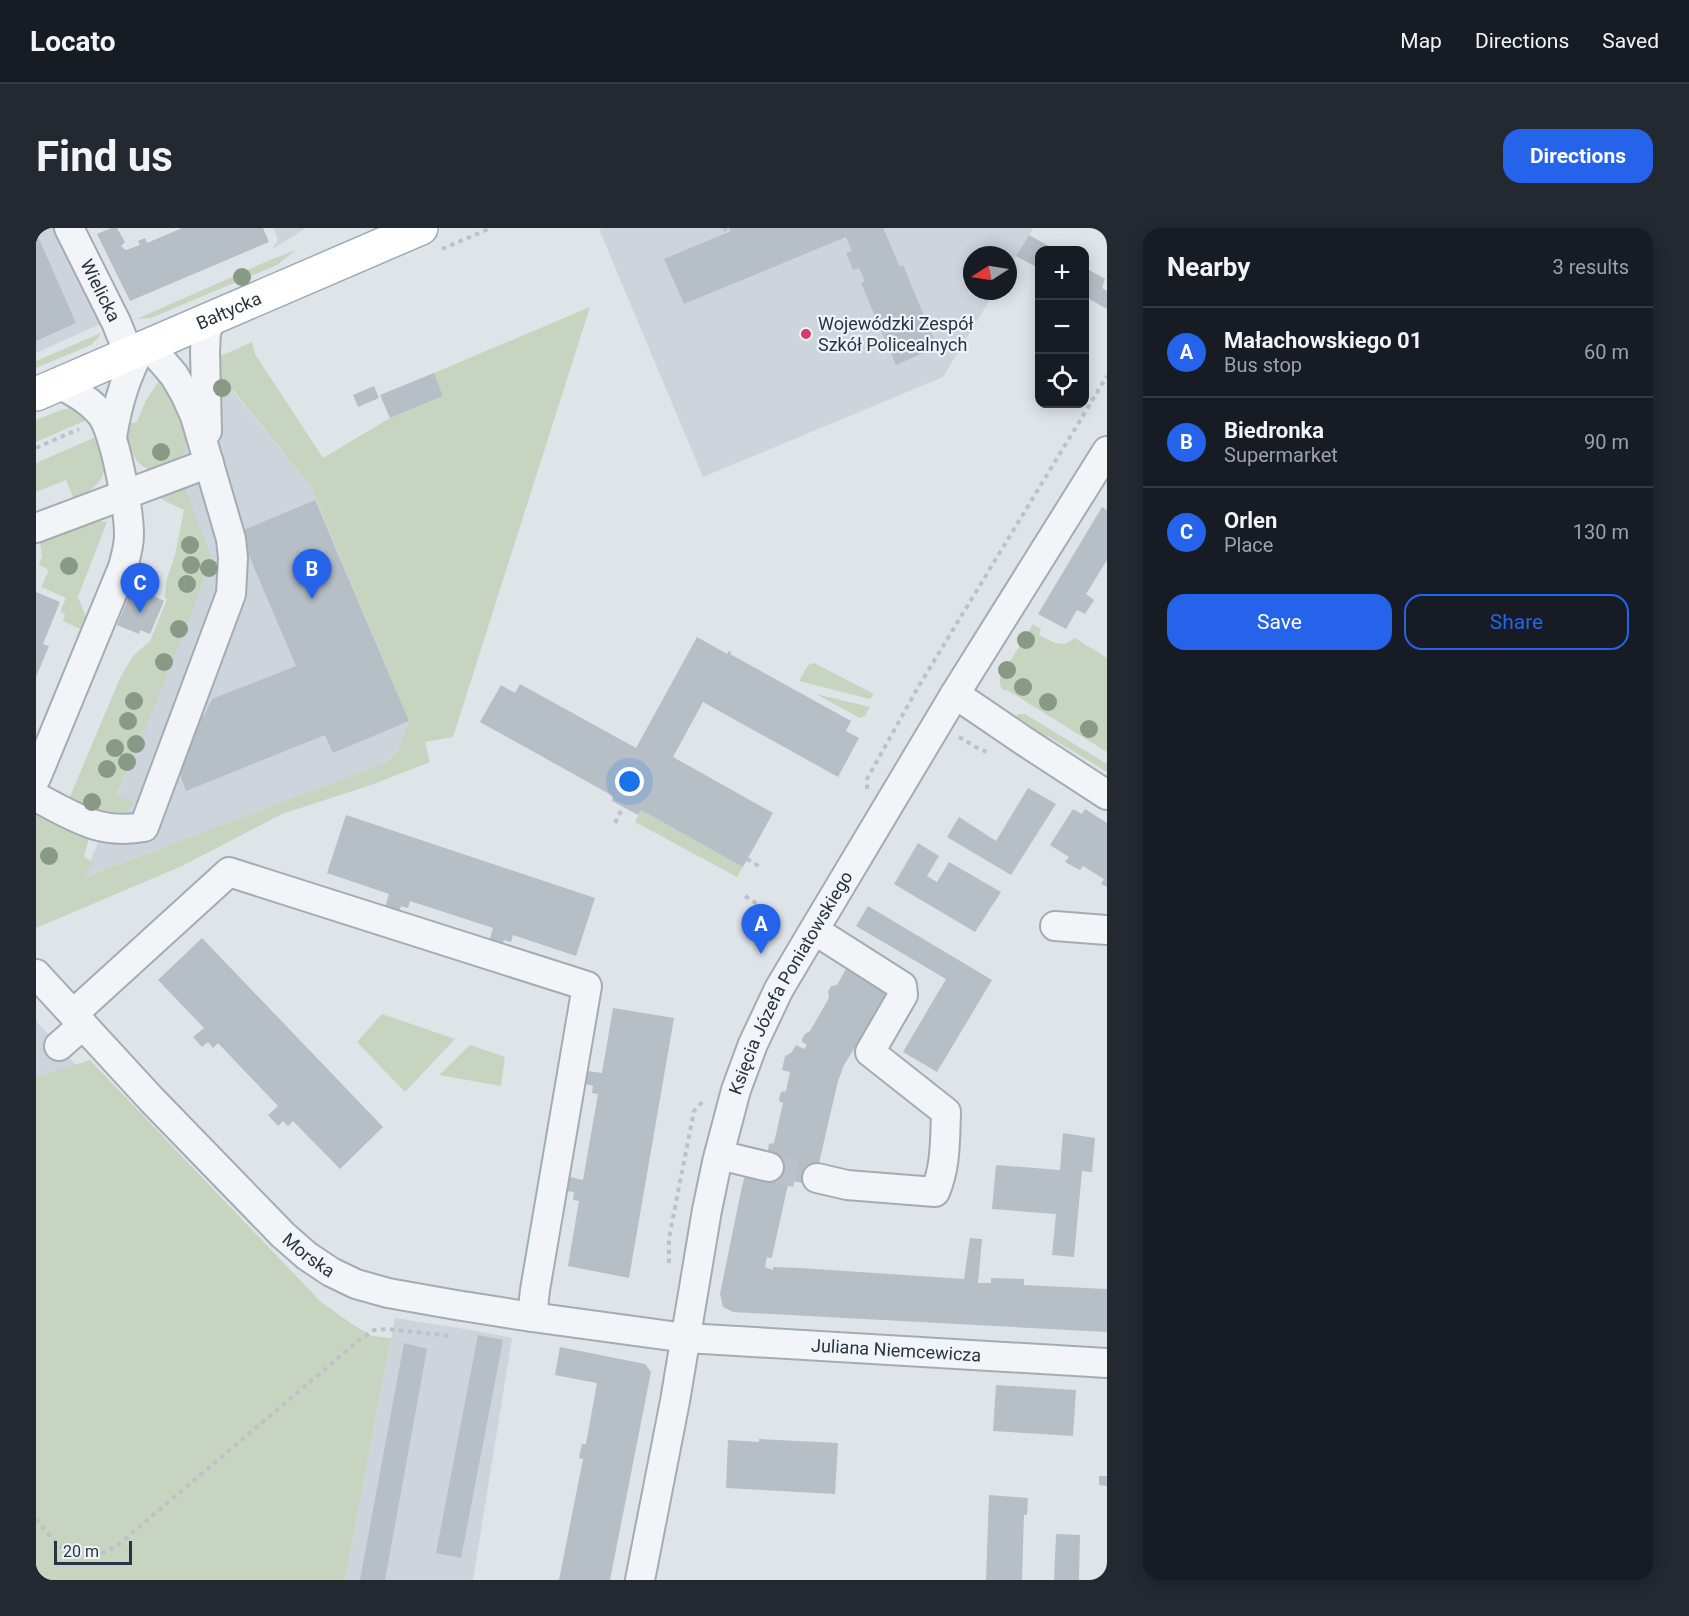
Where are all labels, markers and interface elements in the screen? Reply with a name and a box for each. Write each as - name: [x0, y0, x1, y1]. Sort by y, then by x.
- text: Locato: [30, 25, 115, 58]
- text: Map: [1400, 29, 1442, 53]
- text: Directions: [1475, 29, 1569, 53]
- text: Saved: [1602, 29, 1659, 53]
- button: Directions: [1503, 129, 1653, 183]
- text: Find us: [36, 132, 173, 181]
- north arrow: [963, 246, 1017, 300]
- map controls: [1035, 246, 1089, 408]
- button: +: [1035, 246, 1089, 300]
- text: Nearby: [1167, 252, 1250, 282]
- text: 3 results: [1553, 255, 1629, 279]
- street label: Wielicka: [76, 256, 125, 325]
- street label: Bałtycka: [193, 287, 264, 334]
- button: −: [1035, 300, 1089, 354]
- place label: Wojewódzki Zespół Szkół Policealnych: [818, 313, 973, 355]
- marker: Wojewódzki Zespół Szkół Policealnych: [799, 327, 813, 341]
- text: Małachowskiego 01: [1224, 328, 1422, 353]
- text: A: [1180, 340, 1193, 364]
- text: 60 m: [1584, 340, 1629, 364]
- text: Bus stop: [1224, 353, 1302, 377]
- button: locate: [1035, 354, 1089, 408]
- text: Biedronka: [1224, 418, 1324, 443]
- text: B: [1180, 430, 1193, 454]
- text: 90 m: [1584, 430, 1629, 454]
- text: Supermarket: [1224, 443, 1338, 467]
- text: Orlen: [1224, 508, 1277, 533]
- text: C: [1180, 520, 1193, 544]
- text: 130 m: [1573, 520, 1629, 544]
- text: Place: [1224, 533, 1273, 557]
- pin: B: [292, 550, 332, 599]
- pin: C: [120, 564, 160, 613]
- button: Save: [1167, 594, 1392, 650]
- button: Share: [1404, 594, 1629, 650]
- your location: [615, 767, 644, 796]
- street label: Księcia Józefa Poniatowskiego: [724, 867, 857, 1097]
- pin: A: [742, 904, 780, 954]
- street label: Morska: [278, 1228, 339, 1281]
- street label: Juliana Niemcewicza: [811, 1334, 982, 1366]
- scale bar: [54, 1538, 132, 1566]
- text: 20 m: [63, 1542, 99, 1561]

